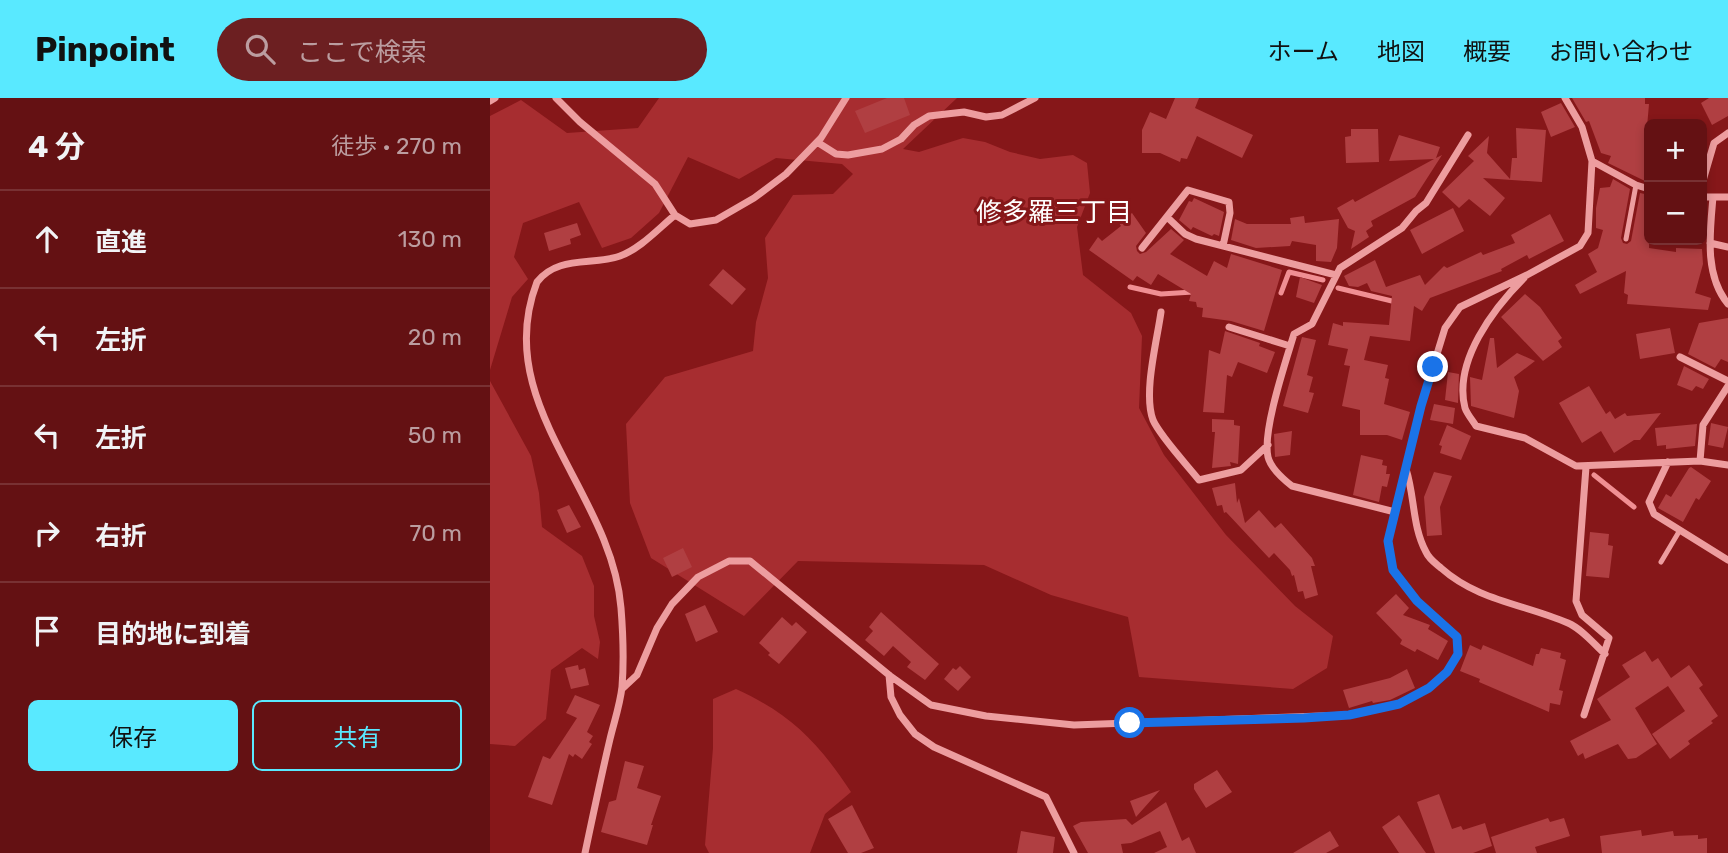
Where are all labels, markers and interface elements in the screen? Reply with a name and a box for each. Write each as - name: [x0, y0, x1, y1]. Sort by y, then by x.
- search box: [217, 18, 707, 81]
- text: Pinpoint: [35, 30, 175, 69]
- icon: search: [241, 30, 279, 68]
- text: ここで検索: [297, 37, 427, 68]
- text: ホーム: [1268, 38, 1339, 66]
- text: 地図: [1377, 38, 1425, 66]
- text: 概要: [1463, 38, 1511, 66]
- text: お問い合わせ: [1549, 38, 1693, 66]
- map controls: [1644, 119, 1707, 245]
- button: +: [1644, 119, 1707, 182]
- text: 4 分: [28, 129, 85, 165]
- text: 徒歩 · 270 m: [331, 132, 462, 160]
- button: −: [1644, 182, 1707, 245]
- district label: 修多羅三丁目: [976, 197, 1132, 228]
- icon: ahead: [28, 220, 66, 258]
- text: 130 m: [398, 225, 462, 253]
- text: 直進: [95, 227, 147, 258]
- icon: left: [28, 318, 66, 356]
- text: 20 m: [408, 323, 462, 351]
- text: 左折: [95, 325, 147, 356]
- route end: [1417, 351, 1448, 382]
- icon: left: [28, 416, 66, 454]
- text: 50 m: [408, 421, 462, 449]
- text: 左折: [95, 423, 147, 454]
- icon: right: [28, 514, 66, 552]
- text: 70 m: [410, 519, 462, 547]
- text: 右折: [95, 521, 147, 552]
- icon: arrive: [28, 612, 66, 650]
- text: 目的地に到着: [95, 619, 251, 650]
- button: 保存: [28, 700, 238, 771]
- button: 共有: [252, 700, 462, 771]
- route start: [1114, 707, 1145, 738]

